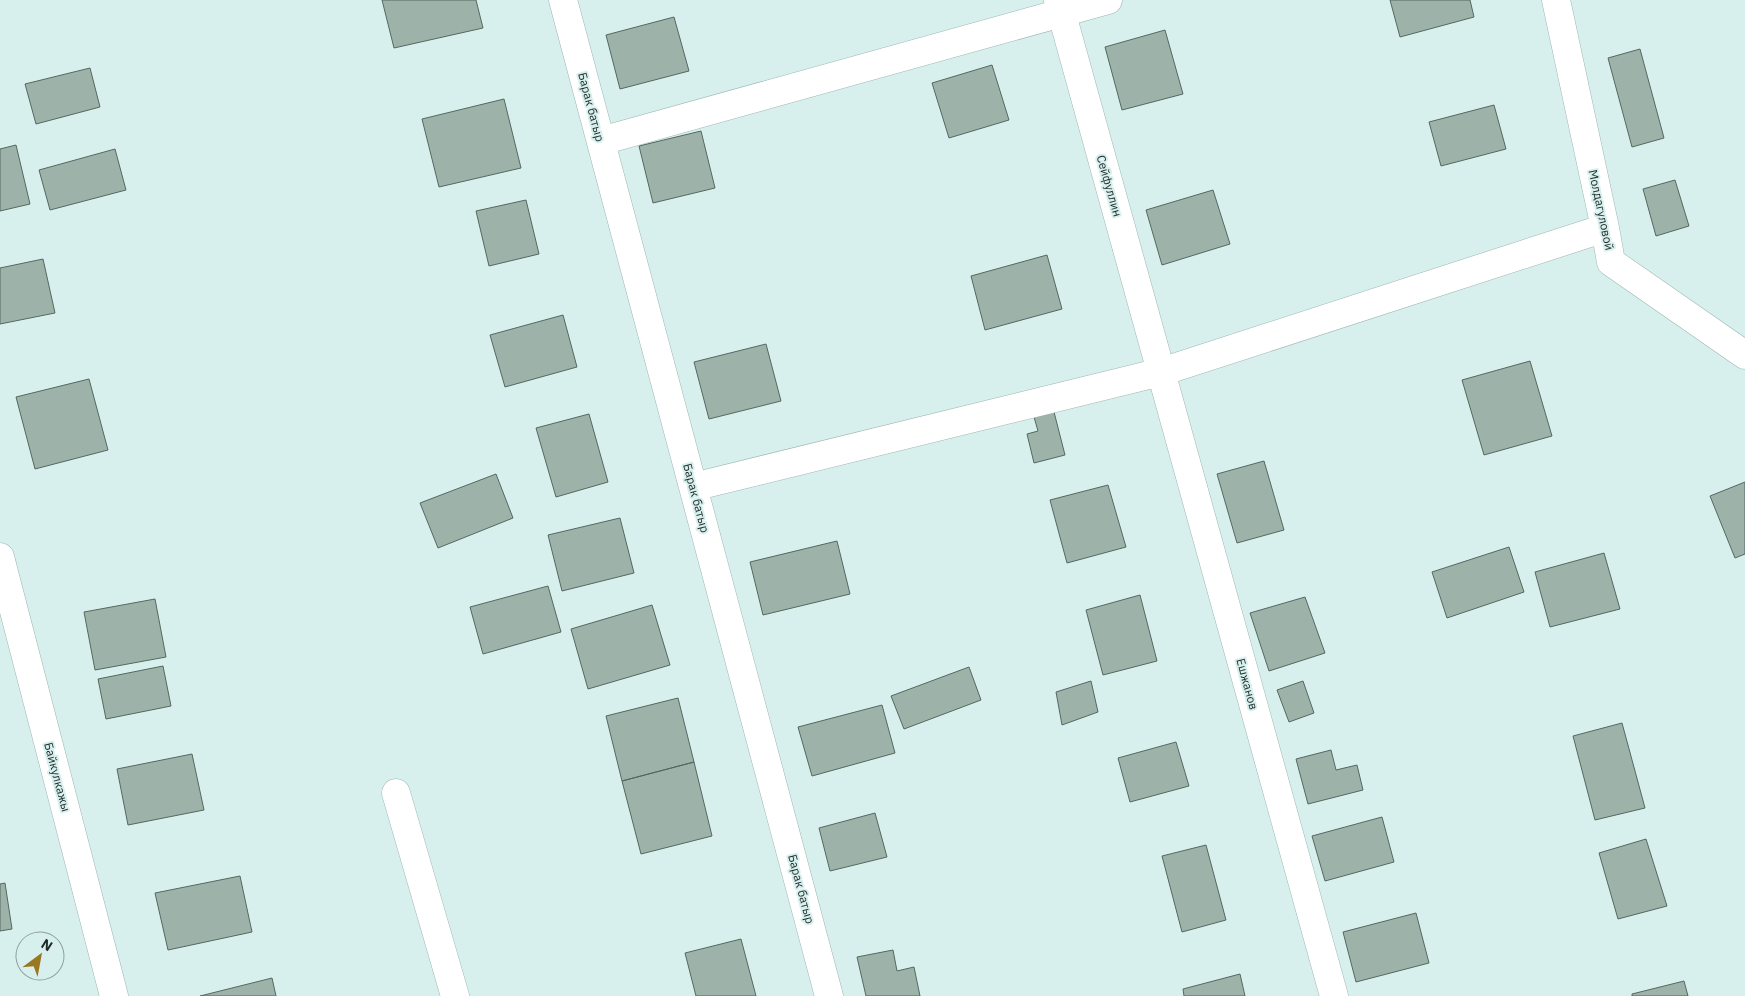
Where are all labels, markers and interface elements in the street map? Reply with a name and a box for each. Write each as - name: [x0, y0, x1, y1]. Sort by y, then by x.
- street label: Барак батыр: [575, 71, 608, 143]
- street label: Сейфуллин: [1094, 153, 1125, 218]
- street label: Молдагуловой: [1586, 168, 1617, 251]
- street label: Барак батыр: [680, 462, 713, 534]
- street label: Ешжанов: [1233, 657, 1262, 711]
- street label: Байкулкажы: [41, 741, 74, 813]
- street label: Барак батыр: [785, 853, 818, 925]
- north arrow: [15, 931, 65, 981]
- text: N: [38, 935, 56, 955]

